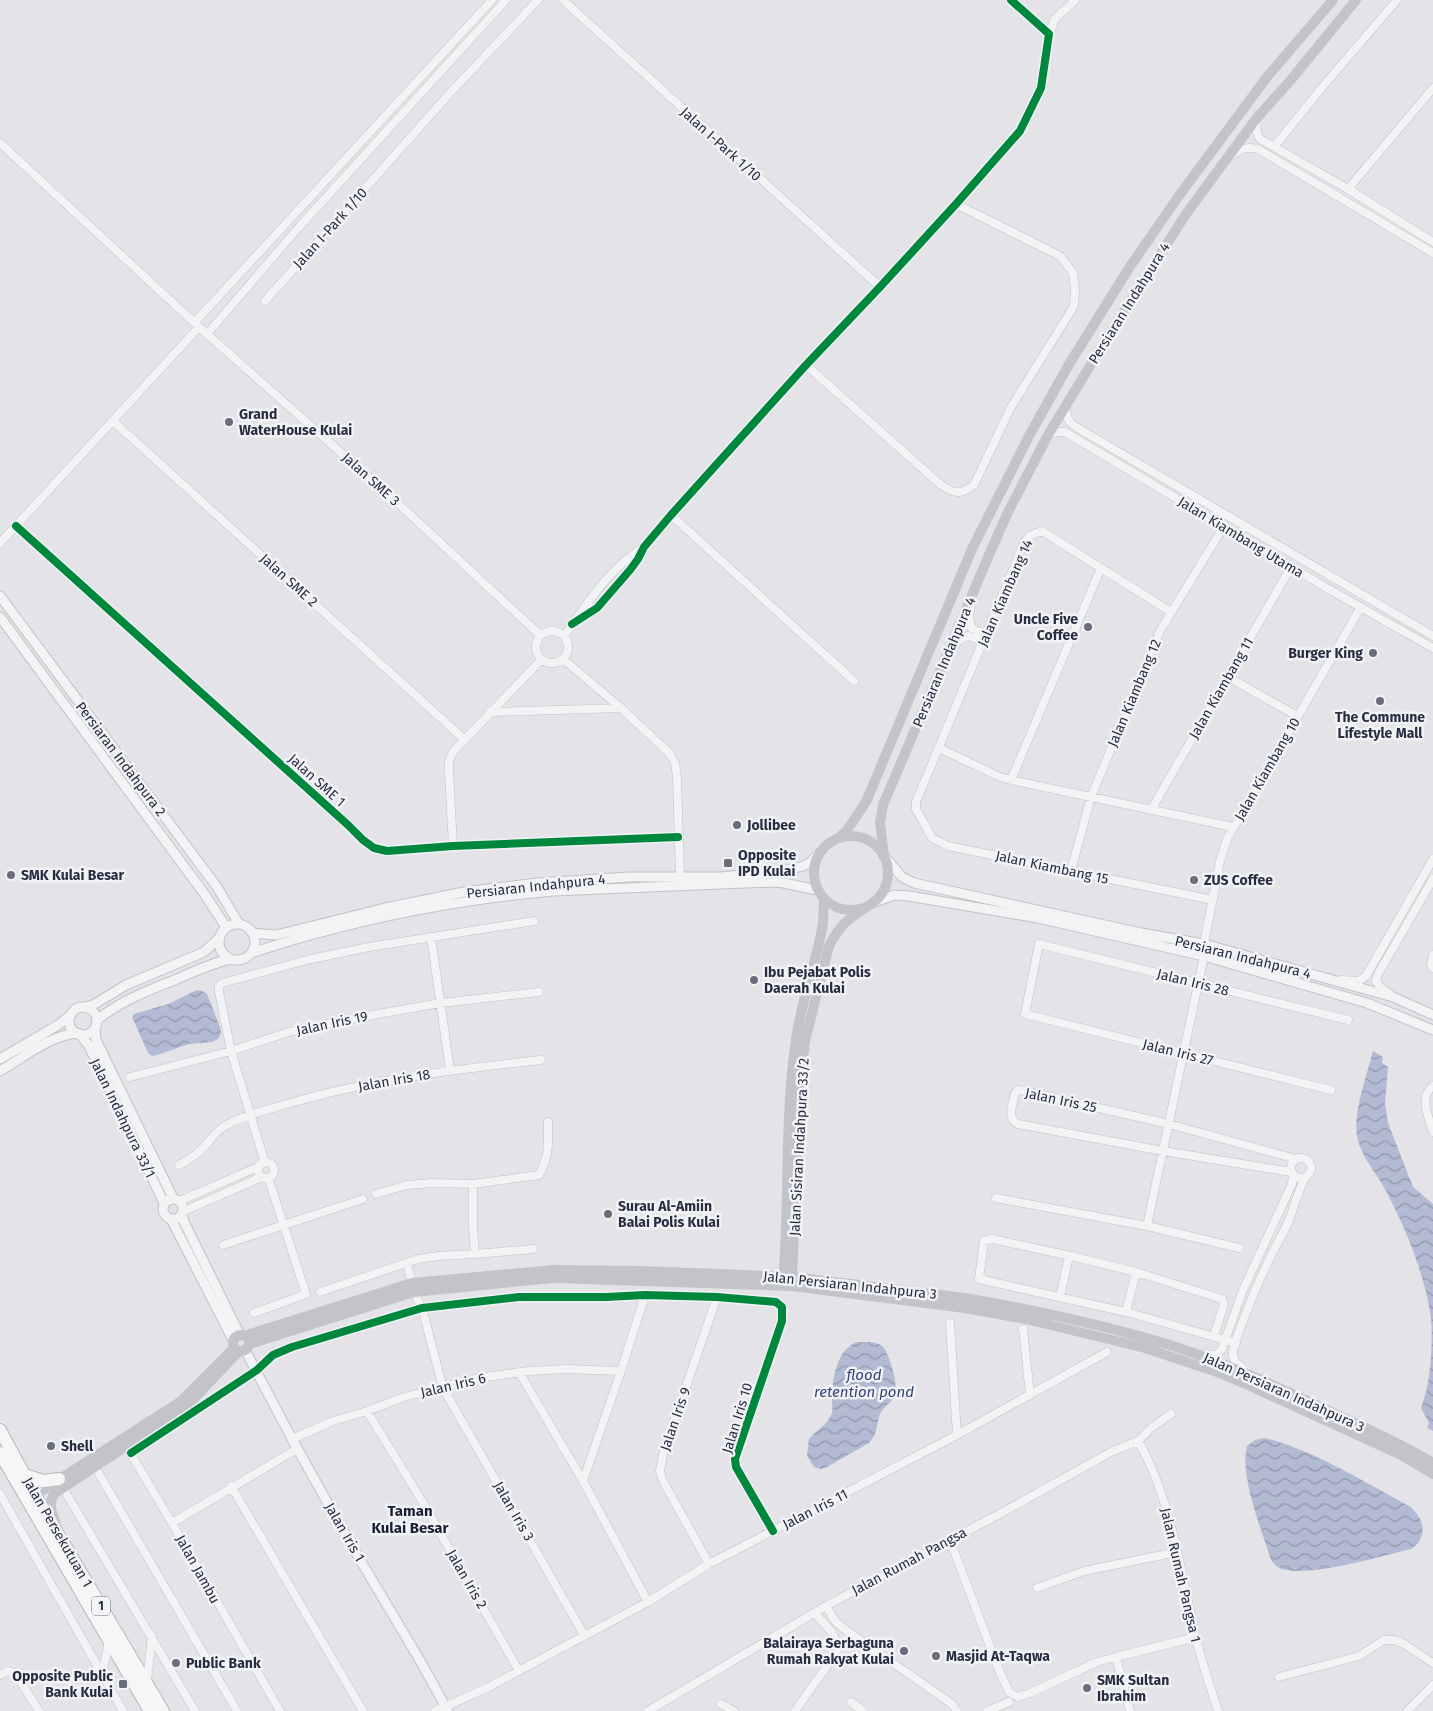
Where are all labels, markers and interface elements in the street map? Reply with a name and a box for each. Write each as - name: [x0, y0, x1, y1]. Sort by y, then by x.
- street label: Jalan I-Park 1/10: [677, 104, 765, 185]
- street label: Jalan I-Park 1/10: [290, 184, 371, 272]
- street label: Persiaran Indahpura 4: [1085, 239, 1174, 367]
- place label: Grand WaterHouse Kulai: [239, 406, 352, 439]
- marker: Grand WaterHouse Kulai: [223, 416, 235, 428]
- street label: Jalan SME 3: [338, 449, 403, 510]
- street label: Jalan Kiambang Utama: [1175, 493, 1307, 582]
- street label: Jalan Kiambang 14: [974, 536, 1037, 649]
- street label: Jalan SME 2: [256, 550, 321, 611]
- street label: Persiaran Indahpura 4: [909, 594, 980, 730]
- place label: Uncle Five Coffee: [1014, 611, 1078, 644]
- marker: Uncle Five Coffee: [1082, 621, 1094, 633]
- street label: Jalan Kiambang 11: [1186, 635, 1257, 742]
- street label: Jalan Kiambang 12: [1104, 637, 1165, 749]
- place label: Burger King: [1288, 645, 1363, 662]
- marker: Burger King: [1367, 647, 1379, 659]
- marker: The Commune Lifestyle Mall: [1374, 695, 1386, 707]
- street label: Persiaran Indahpura 2: [72, 699, 169, 820]
- place label: The Commune Lifestyle Mall: [1335, 709, 1425, 742]
- street label: Jalan Kiambang 10: [1231, 715, 1304, 824]
- street label: Jalan SME 1: [285, 750, 349, 810]
- place label: Jollibee: [746, 817, 796, 834]
- marker: Jollibee: [731, 819, 743, 831]
- place label: Opposite IPD Kulai: [738, 847, 796, 880]
- street label: Jalan Kiambang 15: [994, 847, 1110, 888]
- marker: Opposite IPD Kulai: [722, 857, 734, 869]
- place label: SMK Kulai Besar: [21, 867, 124, 884]
- marker: SMK Kulai Besar: [5, 869, 17, 881]
- street label: Persiaran Indahpura 4: [466, 871, 607, 902]
- place label: ZUS Coffee: [1204, 872, 1273, 889]
- marker: ZUS Coffee: [1188, 874, 1200, 886]
- street label: Persiaran Indahpura 4: [1173, 932, 1313, 983]
- place label: Ibu Pejabat Polis Daerah Kulai: [764, 964, 871, 997]
- street label: Jalan Iris 28: [1155, 965, 1231, 1000]
- marker: Ibu Pejabat Polis Daerah Kulai: [748, 974, 760, 986]
- street label: Jalan Iris 19: [295, 1008, 369, 1039]
- street label: Jalan Iris 27: [1141, 1036, 1215, 1069]
- street label: Jalan Indahpura 33/1: [86, 1056, 159, 1181]
- street label: Jalan Sisiran Indahpura 33/2: [786, 1057, 813, 1237]
- street label: Jalan Iris 18: [357, 1066, 432, 1095]
- street label: Jalan Iris 25: [1023, 1085, 1098, 1116]
- place label: Surau Al-Amiin Balai Polis Kulai: [618, 1198, 720, 1231]
- marker: Surau Al-Amiin Balai Polis Kulai: [602, 1208, 614, 1220]
- street label: Jalan Persiaran Indahpura 3: [762, 1268, 938, 1303]
- street label: Jalan Persiaran Indahpura 3: [1201, 1349, 1367, 1436]
- water label: flood retention pond: [814, 1366, 914, 1401]
- street label: Jalan Iris 6: [419, 1370, 487, 1401]
- street label: Jalan Iris 10: [719, 1381, 756, 1455]
- street label: Jalan Iris 9: [657, 1385, 694, 1453]
- place label: Shell: [61, 1438, 94, 1455]
- marker: Shell: [45, 1440, 57, 1452]
- street label: Jalan Persekutuan 1: [19, 1474, 96, 1590]
- street label: Jalan Iris 3: [490, 1478, 537, 1544]
- street label: Jalan Iris 11: [780, 1486, 851, 1533]
- street label: Jalan Iris 1: [321, 1500, 368, 1565]
- district label: Taman Kulai Besar: [371, 1502, 450, 1537]
- street label: Jalan Rumah Pangsa 1: [1157, 1506, 1204, 1644]
- street label: Jalan Rumah Pangsa: [849, 1524, 970, 1599]
- street label: Jalan Jambu: [172, 1532, 223, 1606]
- street label: Jalan Iris 2: [443, 1546, 490, 1612]
- road number: 1: [92, 1596, 110, 1615]
- place label: Balairaya Serbaguna Rumah Rakyat Kulai: [763, 1635, 894, 1668]
- marker: Balairaya Serbaguna Rumah Rakyat Kulai: [898, 1645, 910, 1657]
- place label: Masjid At-Taqwa: [946, 1648, 1050, 1665]
- marker: Masjid At-Taqwa: [930, 1650, 942, 1662]
- place label: Public Bank: [186, 1655, 261, 1672]
- marker: Public Bank: [170, 1657, 182, 1669]
- place label: Opposite Public Bank Kulai: [12, 1668, 113, 1701]
- place label: SMK Sultan Ibrahim: [1097, 1672, 1169, 1705]
- marker: Opposite Public Bank Kulai: [117, 1678, 129, 1690]
- marker: SMK Sultan Ibrahim: [1081, 1682, 1093, 1694]

